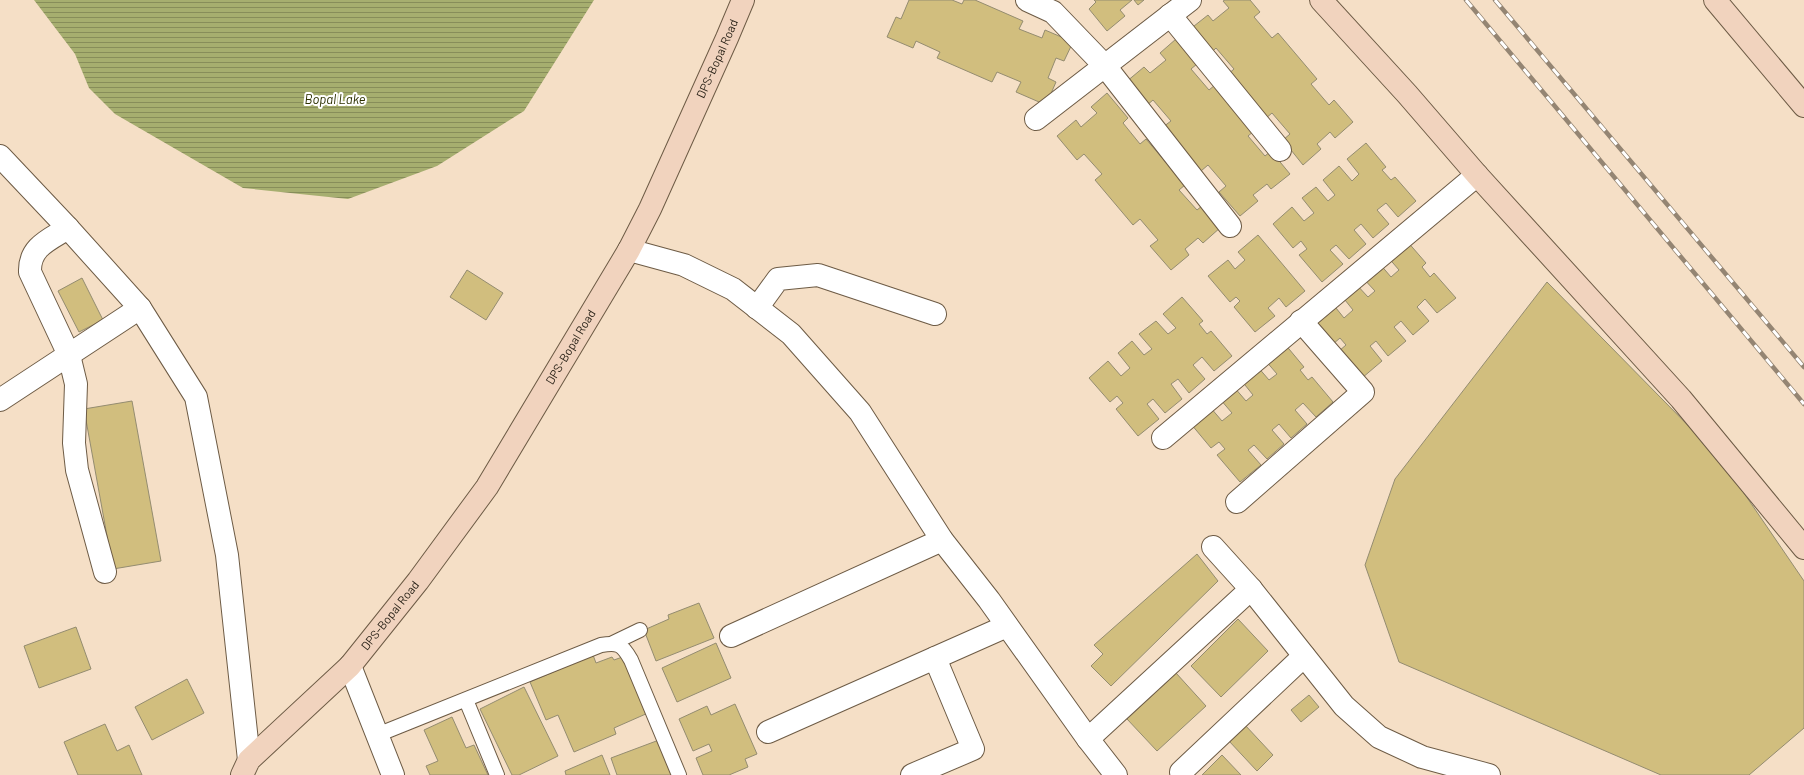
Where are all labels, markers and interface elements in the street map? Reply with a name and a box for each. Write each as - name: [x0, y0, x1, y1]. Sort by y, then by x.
- street label: DPS-Bopal Road: [693, 17, 740, 100]
- water label: Bopal Lake: [305, 91, 366, 107]
- street label: DPS-Bopal Road: [542, 307, 598, 387]
- street label: DPS-Bopal Road: [358, 578, 421, 653]

